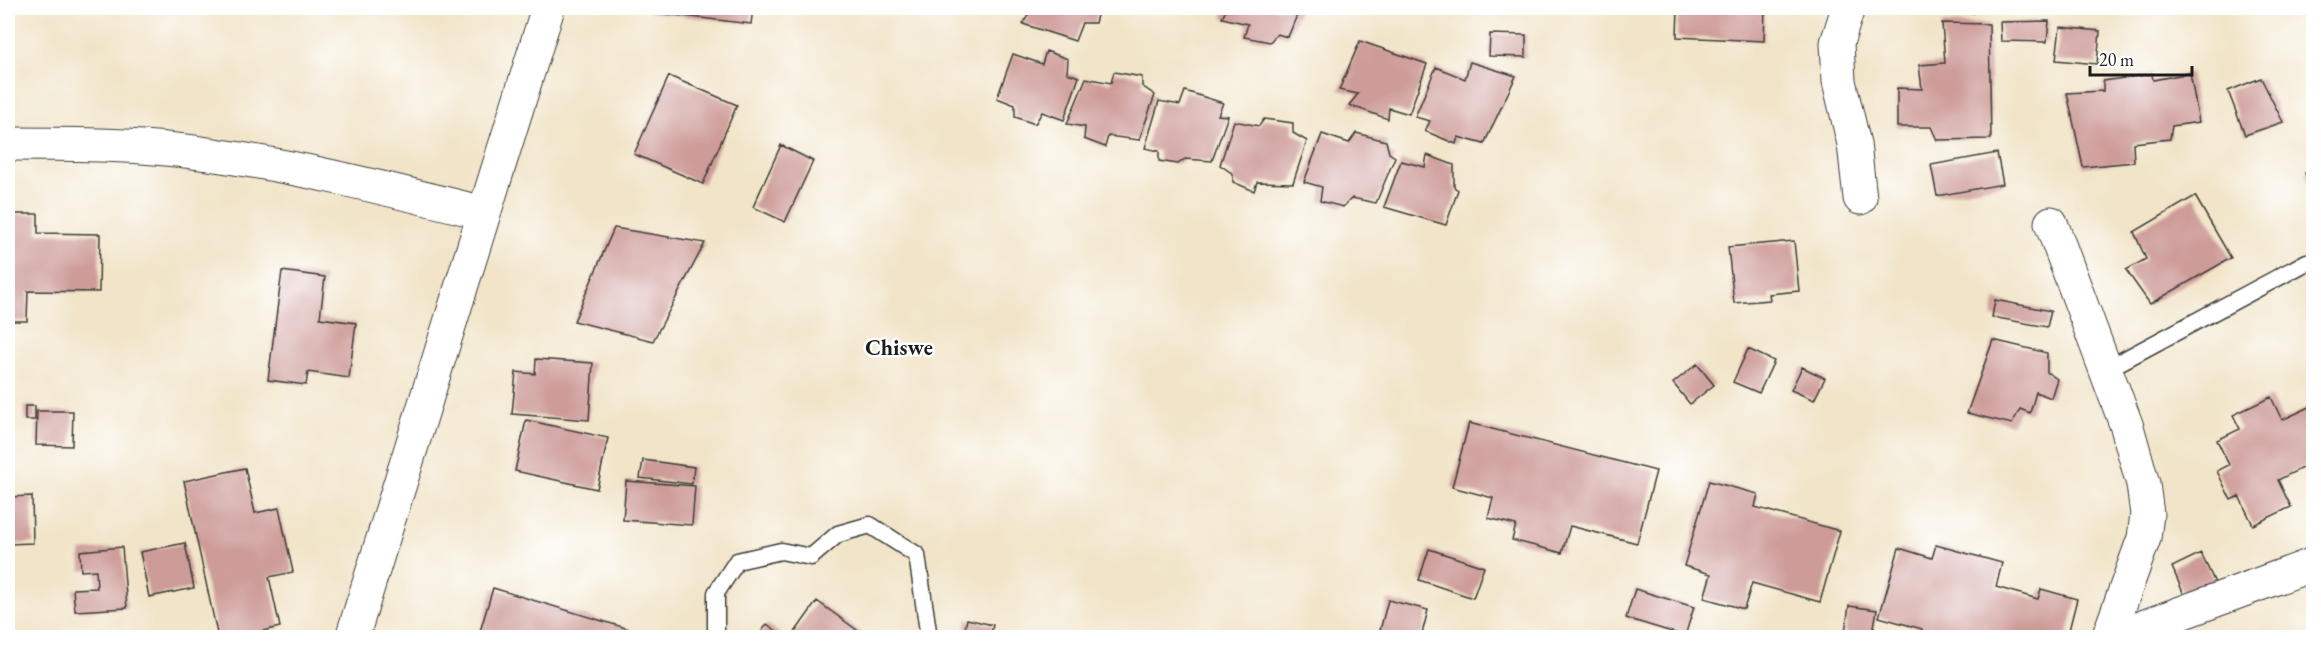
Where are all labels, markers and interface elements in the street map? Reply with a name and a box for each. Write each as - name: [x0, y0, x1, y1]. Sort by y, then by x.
- scale bar: [2090, 39, 2192, 77]
- text: 20 m: [2099, 48, 2134, 71]
- district label: Chiswe: [865, 333, 933, 362]

